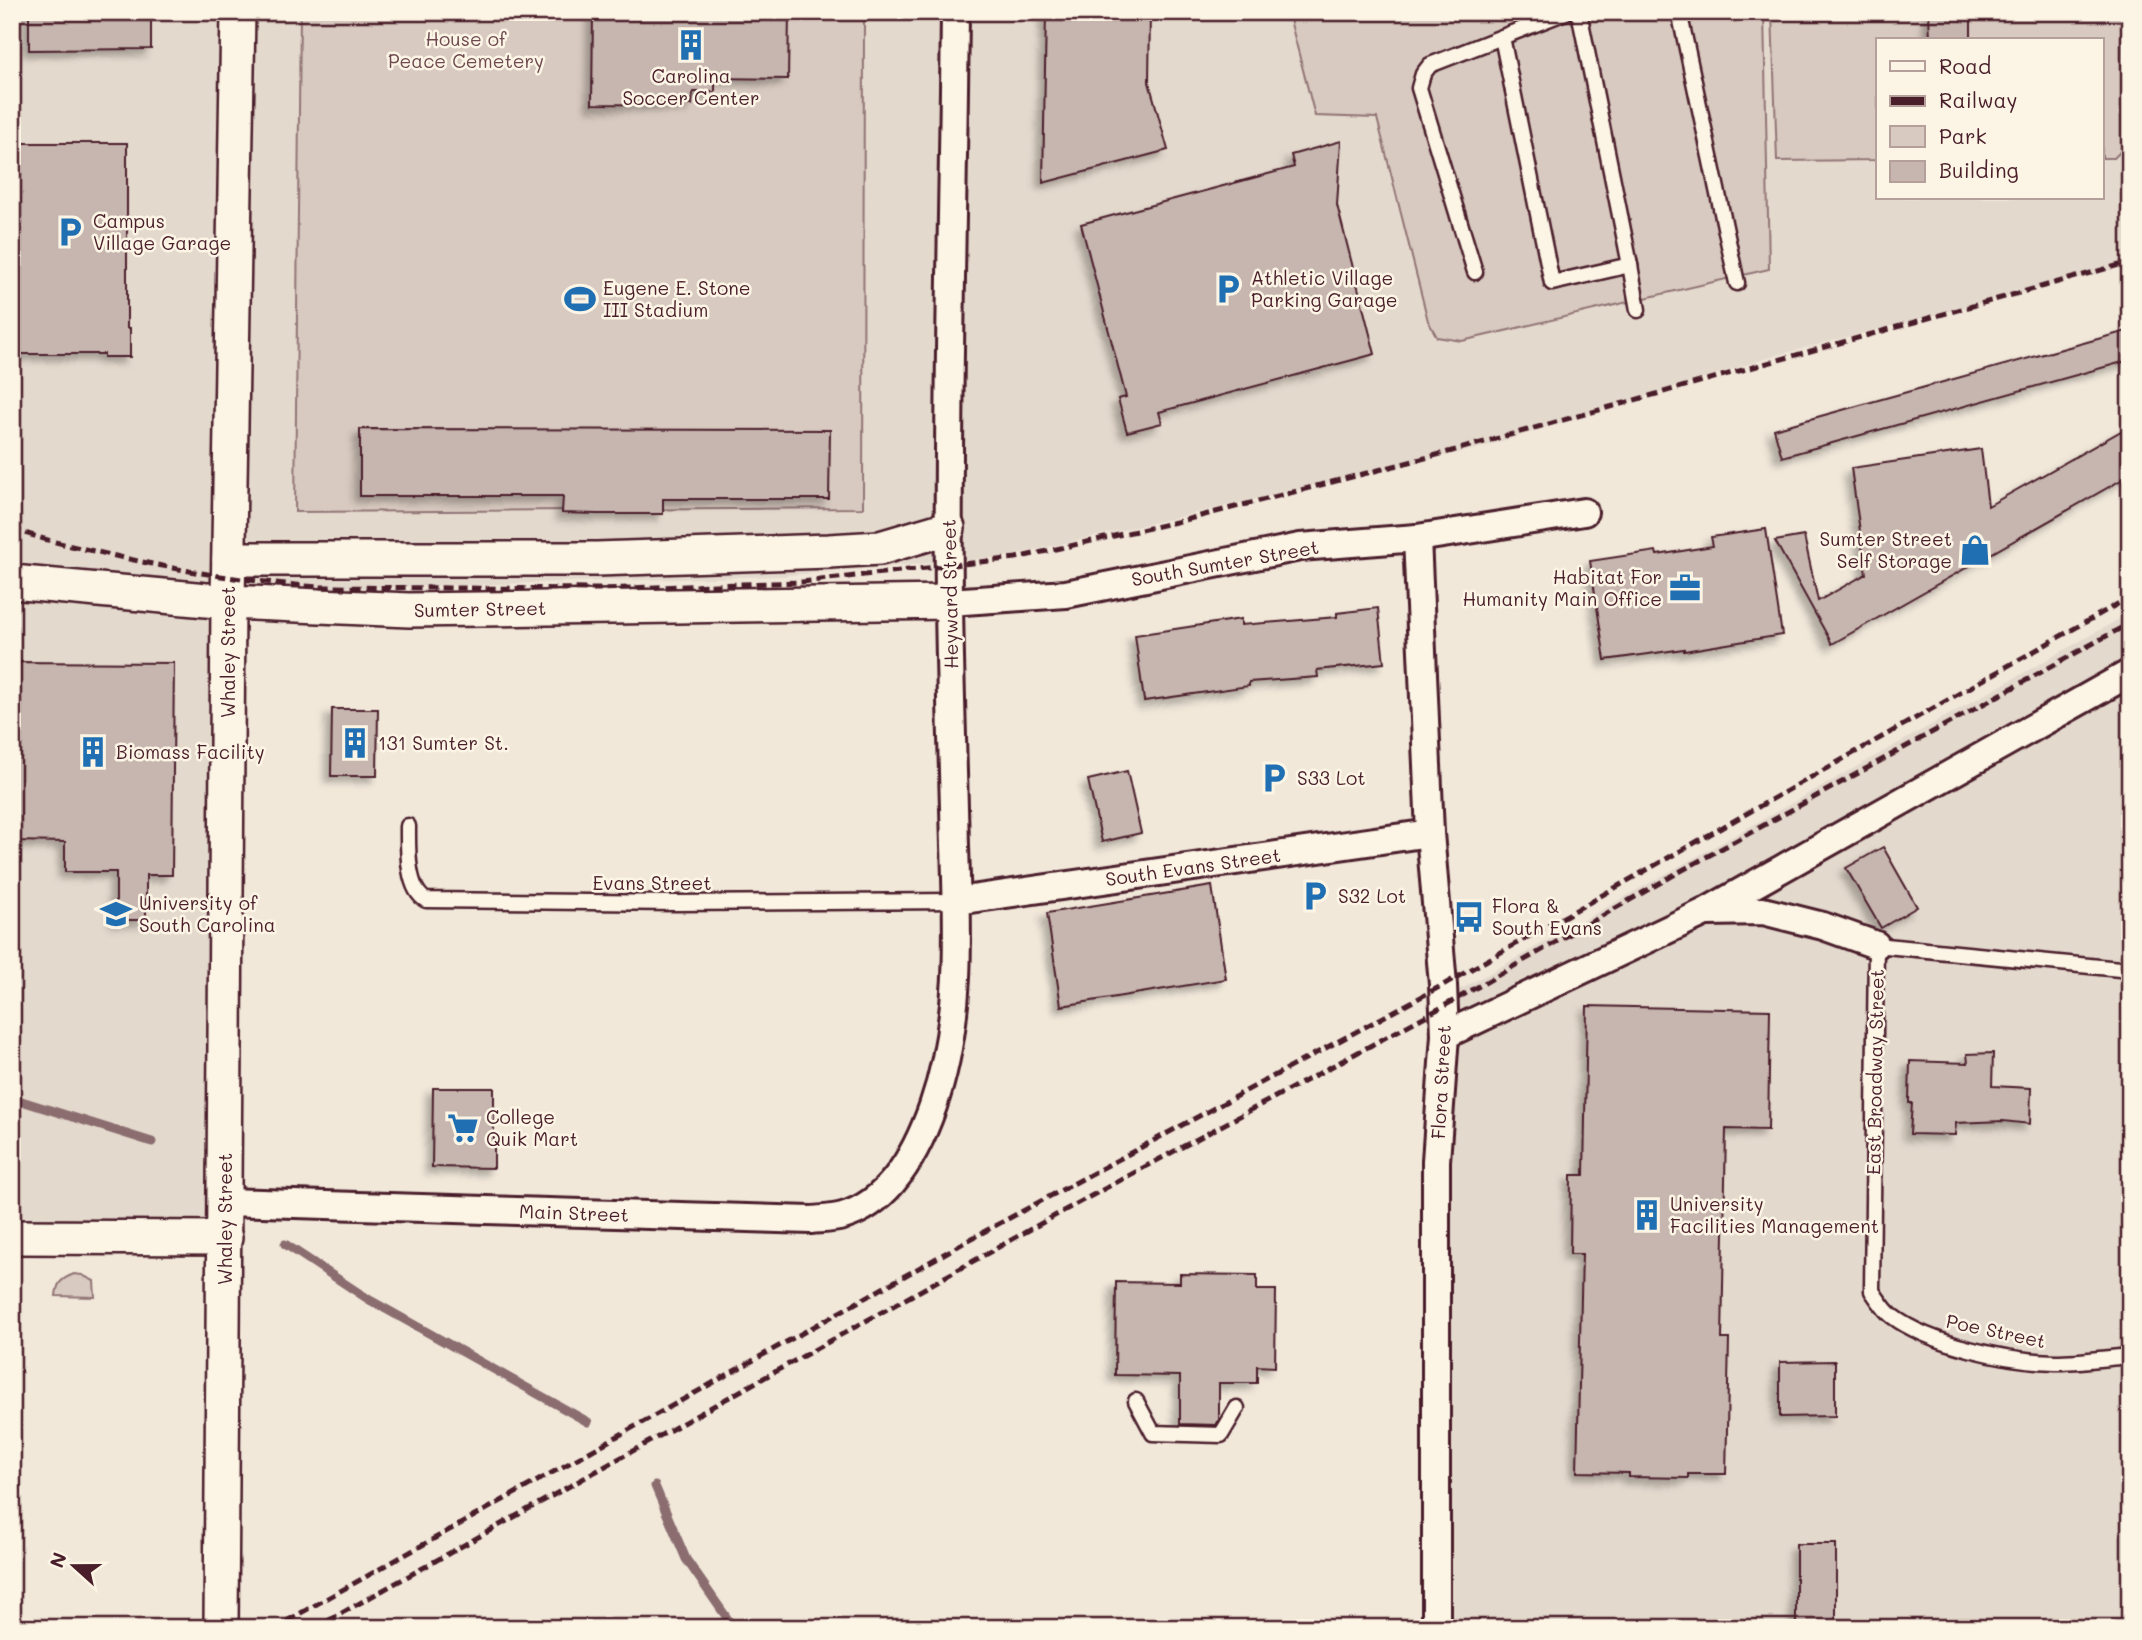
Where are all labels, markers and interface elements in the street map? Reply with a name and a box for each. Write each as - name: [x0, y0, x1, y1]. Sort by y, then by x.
- park label: House of Peace Cemetery: [388, 26, 544, 73]
- building icon: Carolina Soccer Center: [674, 28, 708, 62]
- legend: [1876, 38, 2104, 200]
- text: Road: [1939, 52, 1991, 79]
- place label: Carolina Soccer Center: [622, 63, 760, 110]
- text: Railway: [1939, 86, 2018, 113]
- text: Park: [1939, 122, 1987, 149]
- text: Building: [1939, 156, 2019, 183]
- place label: Campus Village Garage: [93, 208, 231, 255]
- parking icon: Campus Village Garage: [53, 215, 87, 249]
- place label: Athletic Village Parking Garage: [1251, 265, 1398, 312]
- parking icon: Athletic Village Parking Garage: [1211, 272, 1245, 306]
- place label: Eugene E. Stone III Stadium: [603, 275, 751, 322]
- sports icon: Eugene E. Stone III Stadium: [563, 282, 597, 316]
- street label: Heyward Street: [936, 519, 963, 669]
- place label: Sumter Street Self Storage: [1820, 526, 1952, 573]
- shop icon: Sumter Street Self Storage: [1958, 533, 1992, 567]
- street label: South Sumter Street: [1129, 534, 1321, 591]
- place label: Habitat For Humanity Main Office: [1462, 564, 1662, 611]
- office icon: Habitat For Humanity Main Office: [1668, 571, 1702, 605]
- street label: Whaley Street: [215, 586, 240, 718]
- street label: Sumter Street: [414, 595, 546, 622]
- building icon: 131 Sumter St.: [338, 726, 372, 760]
- place label: 131 Sumter St.: [378, 730, 509, 755]
- building icon: Biomass Facility: [76, 735, 110, 769]
- place label: Biomass Facility: [116, 739, 265, 764]
- parking icon: S33 Lot: [1257, 761, 1291, 795]
- place label: S33 Lot: [1297, 765, 1366, 790]
- street label: South Evans Street: [1104, 842, 1282, 891]
- street label: Evans Street: [592, 870, 712, 895]
- parking icon: S32 Lot: [1298, 879, 1332, 913]
- place label: S32 Lot: [1338, 883, 1406, 908]
- place label: University of South Carolina: [139, 890, 276, 937]
- place label: Flora & South Evans: [1492, 893, 1602, 940]
- school or university icon: University of South Carolina: [99, 897, 133, 931]
- bus stop icon: Flora & South Evans: [1452, 900, 1486, 934]
- street label: East Broadway Street: [1860, 969, 1889, 1175]
- street label: Flora Street: [1425, 1024, 1456, 1140]
- place label: College Quik Mart: [486, 1104, 578, 1151]
- supermarket icon: College Quik Mart: [446, 1111, 480, 1145]
- street label: Whaley Street: [212, 1153, 237, 1285]
- place label: University Facilities Management: [1670, 1191, 1879, 1238]
- street label: Main Street: [519, 1198, 629, 1227]
- building icon: University Facilities Management: [1630, 1198, 1664, 1232]
- street label: Poe Street: [1944, 1308, 2048, 1353]
- north arrow: [38, 1532, 108, 1602]
- text: N: [43, 1549, 72, 1571]

